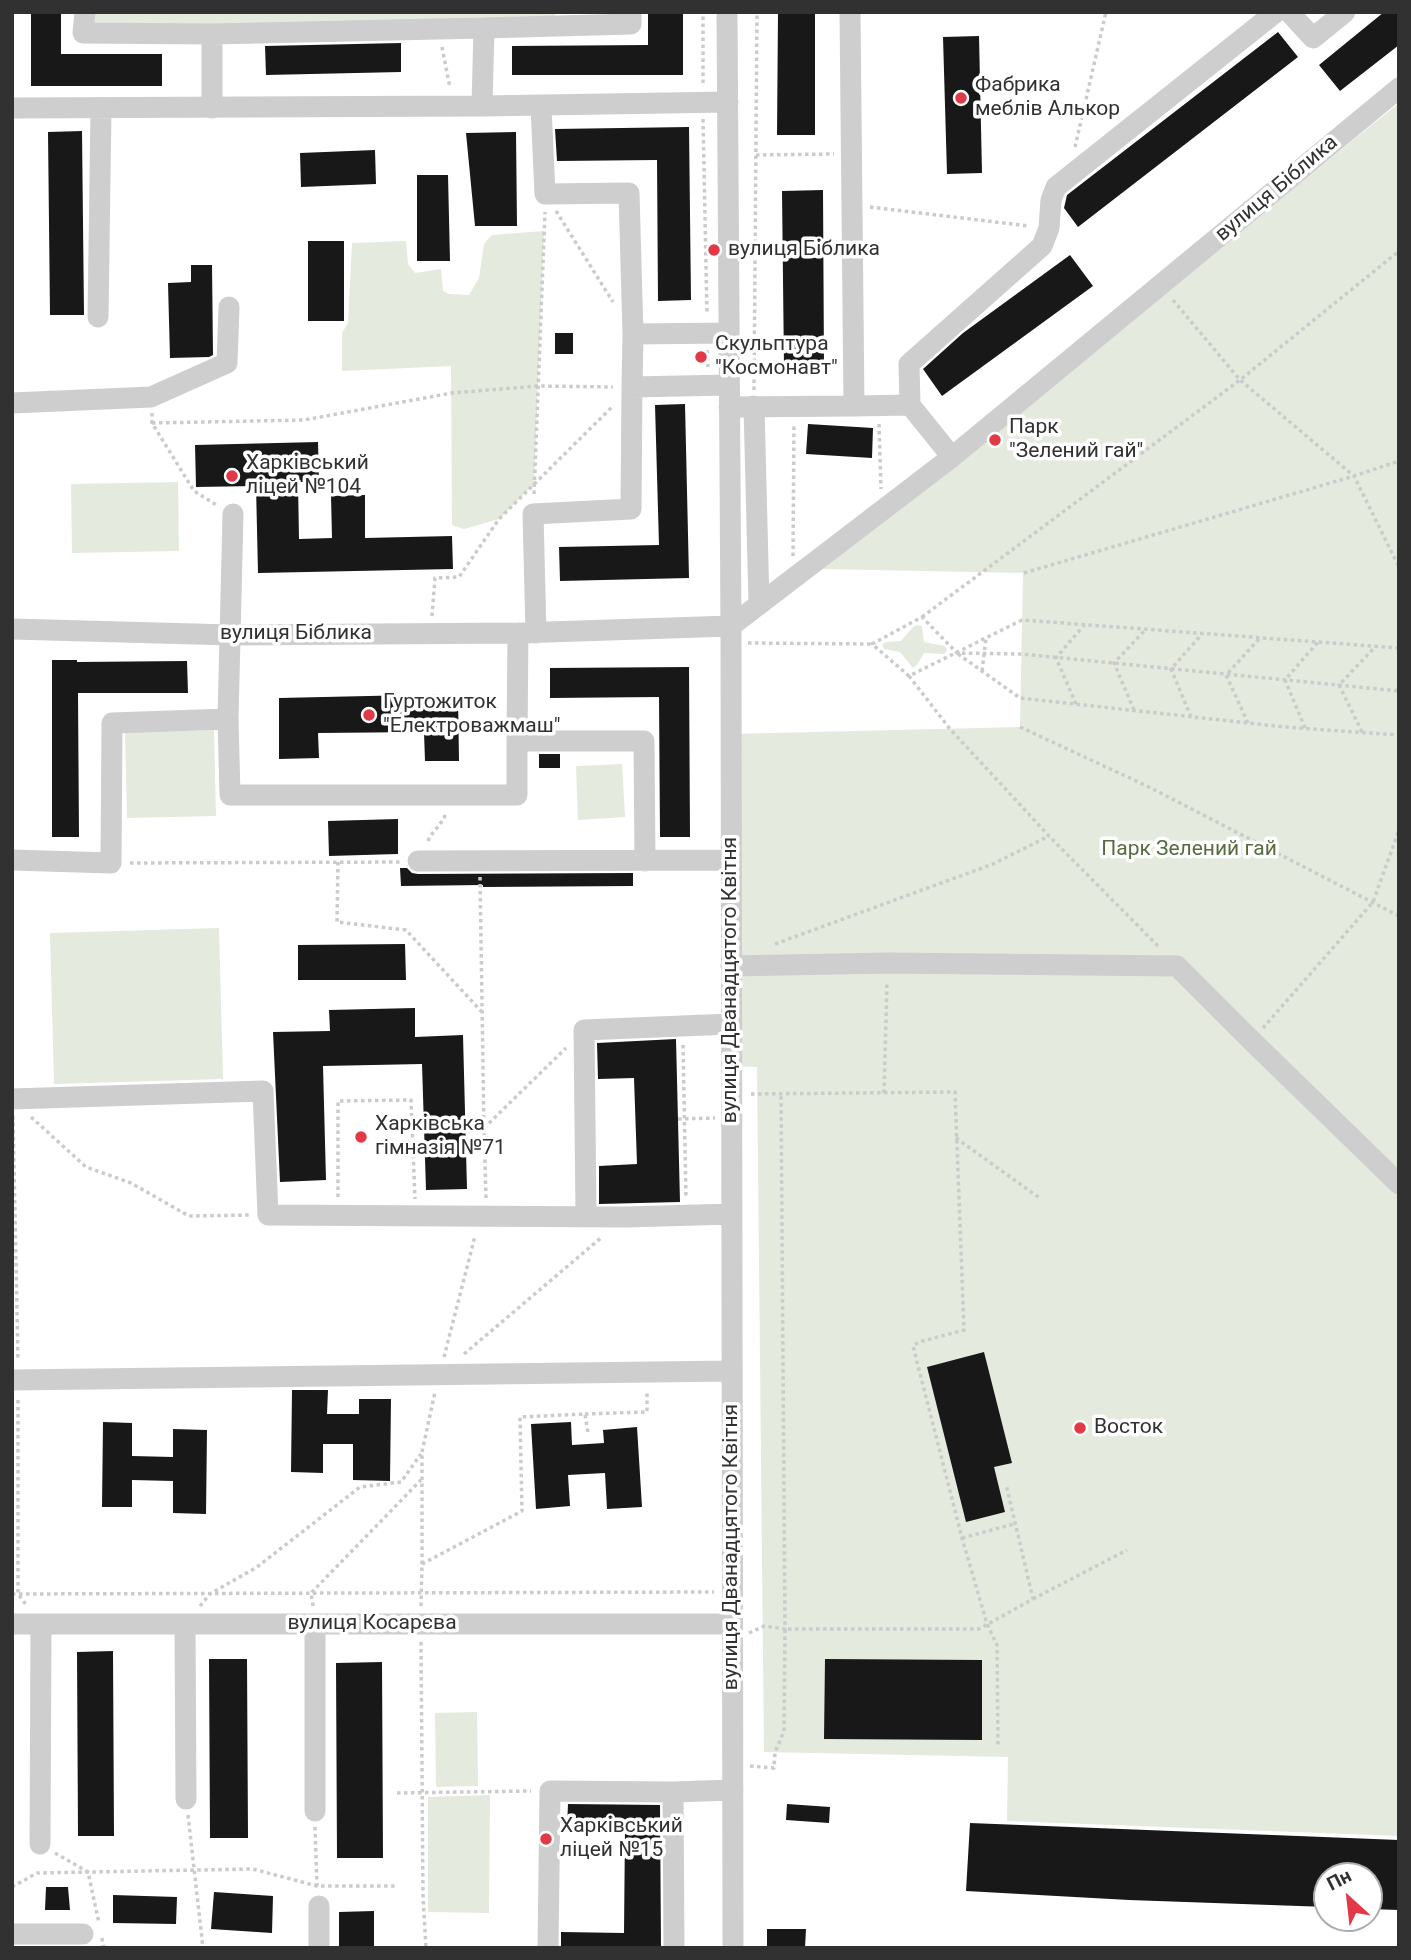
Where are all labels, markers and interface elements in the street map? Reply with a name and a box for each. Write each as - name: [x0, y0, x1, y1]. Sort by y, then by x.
- place label: Фабрика меблів Алькор: [975, 73, 1120, 123]
- marker: Фабрика меблів Алькор: [953, 90, 969, 106]
- street label: вулиця Біблика: [1211, 131, 1343, 247]
- place label: вулиця Біблика: [728, 237, 880, 263]
- marker: вулиця Біблика: [706, 242, 722, 258]
- place label: Скульптура "Космонавт": [715, 332, 838, 382]
- marker: Скульптура "Космонавт": [693, 349, 709, 365]
- place label: Парк "Зелений гай": [1009, 415, 1143, 465]
- marker: Парк "Зелений гай": [987, 432, 1003, 448]
- place label: Харківський ліцей №104: [246, 451, 369, 501]
- marker: Харківський ліцей №104: [224, 468, 240, 484]
- street label: вулиця Біблика: [220, 621, 372, 647]
- place label: Гуртожиток "Електроважмаш": [383, 690, 560, 740]
- marker: Гуртожиток "Електроважмаш": [361, 707, 377, 723]
- street label: вулиця Дванадцятого Квітня: [718, 837, 744, 1123]
- park label: Парк Зелений гай: [1101, 837, 1277, 863]
- place label: Харківська гімназія №71: [375, 1112, 506, 1162]
- marker: Харківська гімназія №71: [353, 1129, 369, 1145]
- street label: вулиця Дванадцятого Квітня: [719, 1404, 745, 1690]
- place label: Восток: [1094, 1415, 1163, 1441]
- marker: Восток: [1072, 1420, 1088, 1436]
- street label: вулиця Косарєва: [287, 1611, 457, 1637]
- place label: Харківський ліцей №15: [560, 1814, 683, 1864]
- marker: Харківський ліцей №15: [538, 1831, 554, 1847]
- north arrow: [1313, 1862, 1383, 1932]
- text: Пн: [1323, 1864, 1355, 1895]

